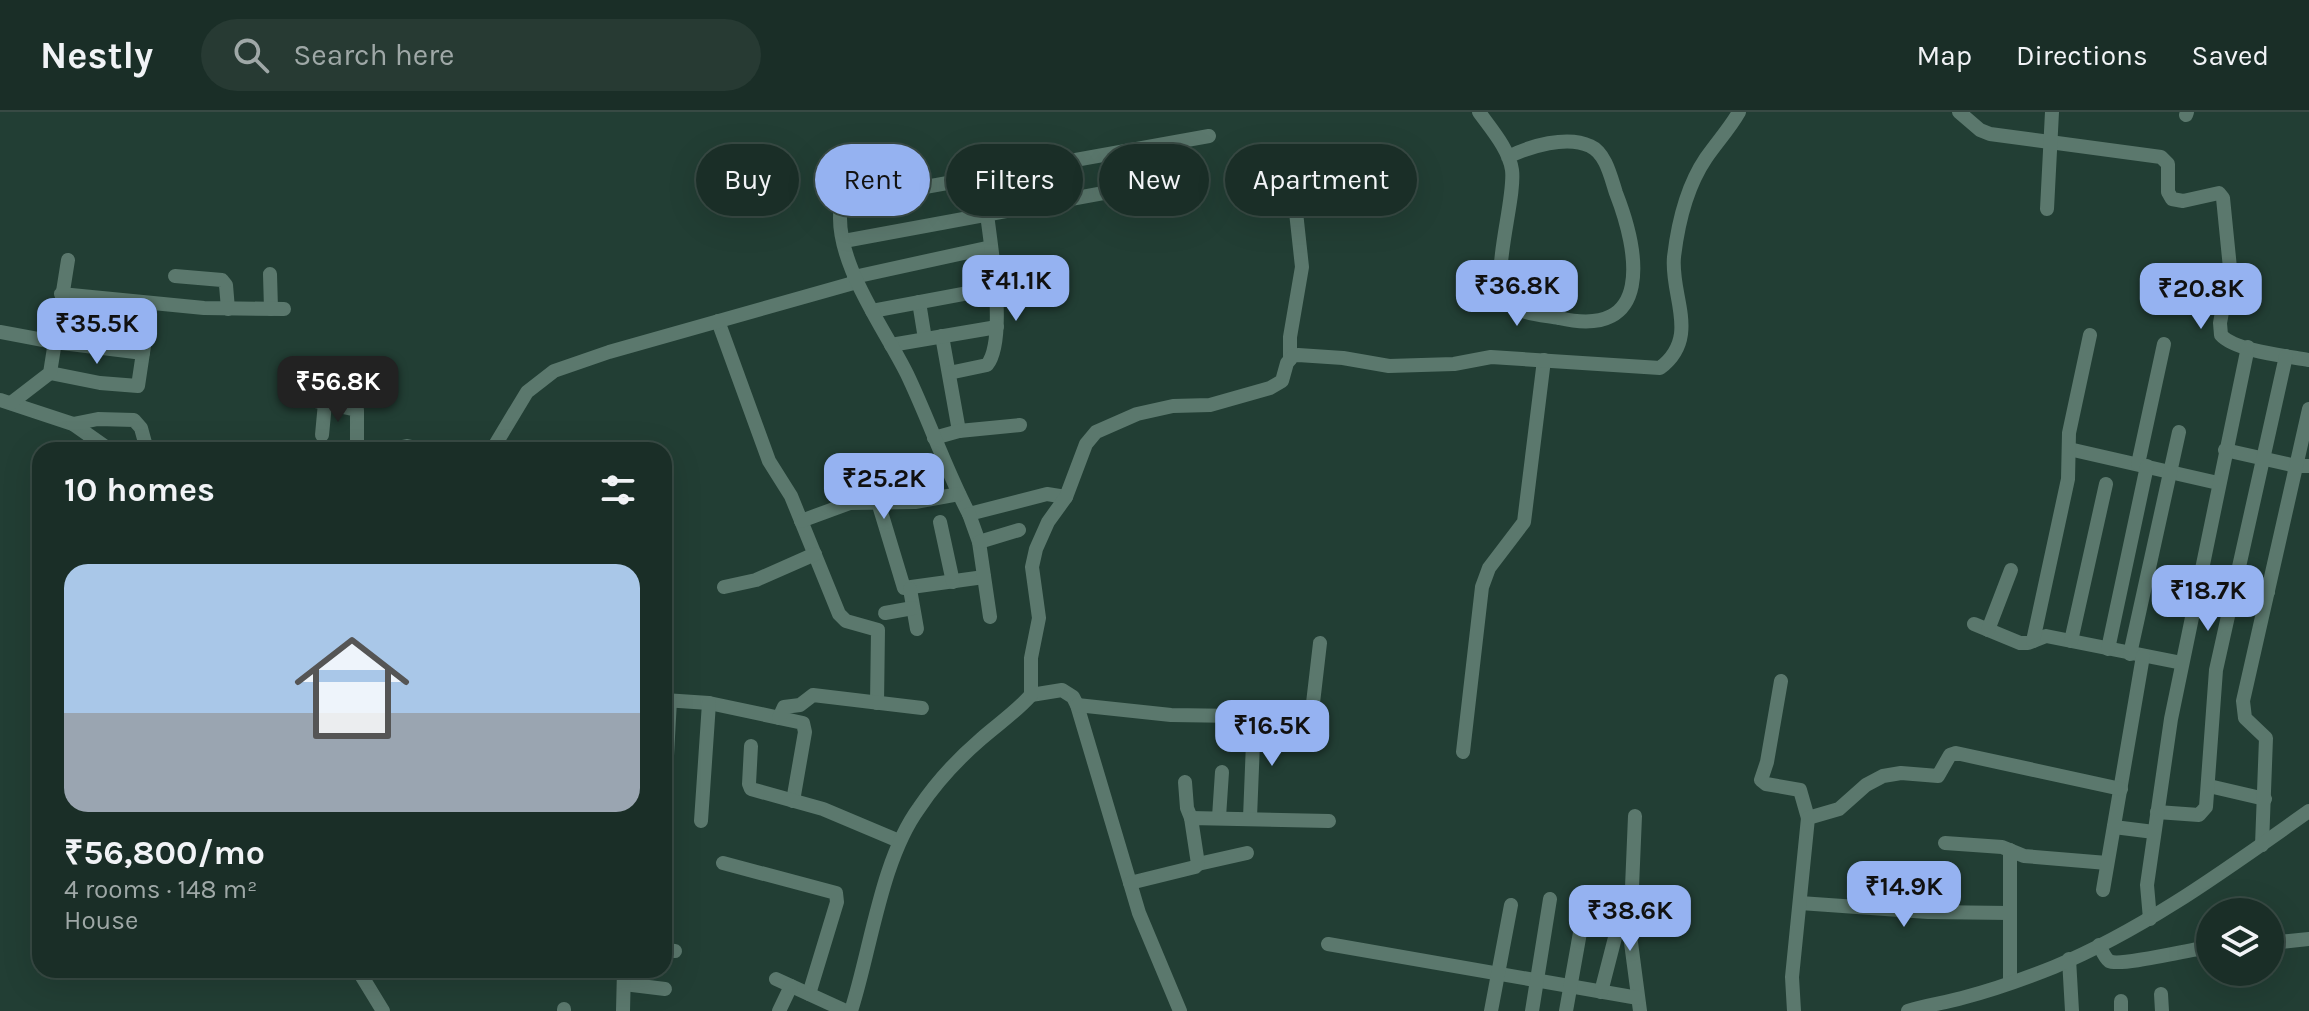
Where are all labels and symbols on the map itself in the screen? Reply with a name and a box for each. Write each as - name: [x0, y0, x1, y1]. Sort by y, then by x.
- pin: ₹41.1K: [951, 255, 1081, 323]
- pin: ₹36.8K: [1452, 260, 1582, 328]
- pin: ₹20.8K: [2136, 263, 2266, 331]
- pin: ₹35.5K: [32, 298, 162, 366]
- pin: ₹56.8K: [273, 356, 403, 424]
- pin: ₹25.2K: [819, 453, 949, 521]
- pin: ₹18.7K: [2143, 565, 2273, 633]
- pin: ₹16.5K: [1207, 700, 1337, 768]
- pin: ₹14.9K: [1839, 861, 1969, 929]
- pin: ₹38.6K: [1565, 885, 1695, 953]

